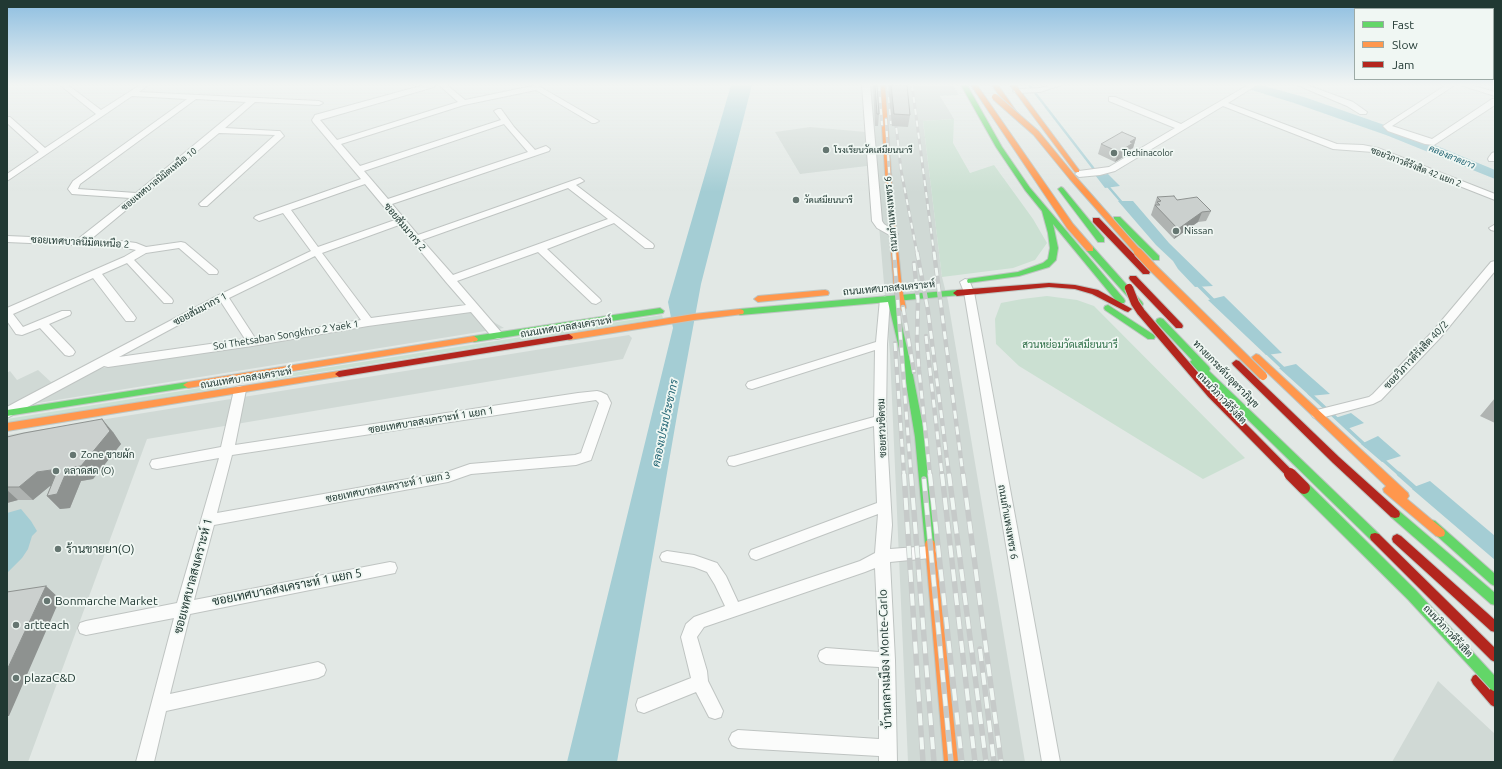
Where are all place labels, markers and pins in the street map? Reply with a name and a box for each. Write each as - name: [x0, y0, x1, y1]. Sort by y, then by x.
- marker: โรงเรียนวัดเสมียนนารี: [821, 145, 831, 155]
- place label: โรงเรียนวัดเสมียนนารี: [834, 145, 913, 155]
- marker: Techinacolor: [1109, 148, 1119, 158]
- place label: Techinacolor: [1122, 148, 1173, 158]
- marker: วัดเสมียนนารี: [791, 195, 801, 205]
- place label: วัดเสมียนนารี: [804, 195, 853, 205]
- place label: Nissan: [1184, 225, 1213, 237]
- marker: Nissan: [1171, 226, 1181, 236]
- place label: Zone ขายผัก: [81, 449, 134, 461]
- marker: Zone ขายผัก: [68, 450, 78, 460]
- place label: ตลาดสด (O): [64, 465, 114, 477]
- marker: ตลาดสด (O): [51, 466, 61, 476]
- place label: ร้านขายยา(O): [66, 542, 135, 556]
- marker: ร้านขายยา(O): [53, 544, 63, 554]
- place label: Bonmarche Market: [55, 594, 158, 608]
- marker: Bonmarche Market: [42, 596, 52, 606]
- place label: artteach: [24, 618, 69, 632]
- marker: artteach: [11, 620, 21, 630]
- place label: plazaC&D: [24, 671, 76, 685]
- marker: plazaC&D: [11, 673, 21, 683]

